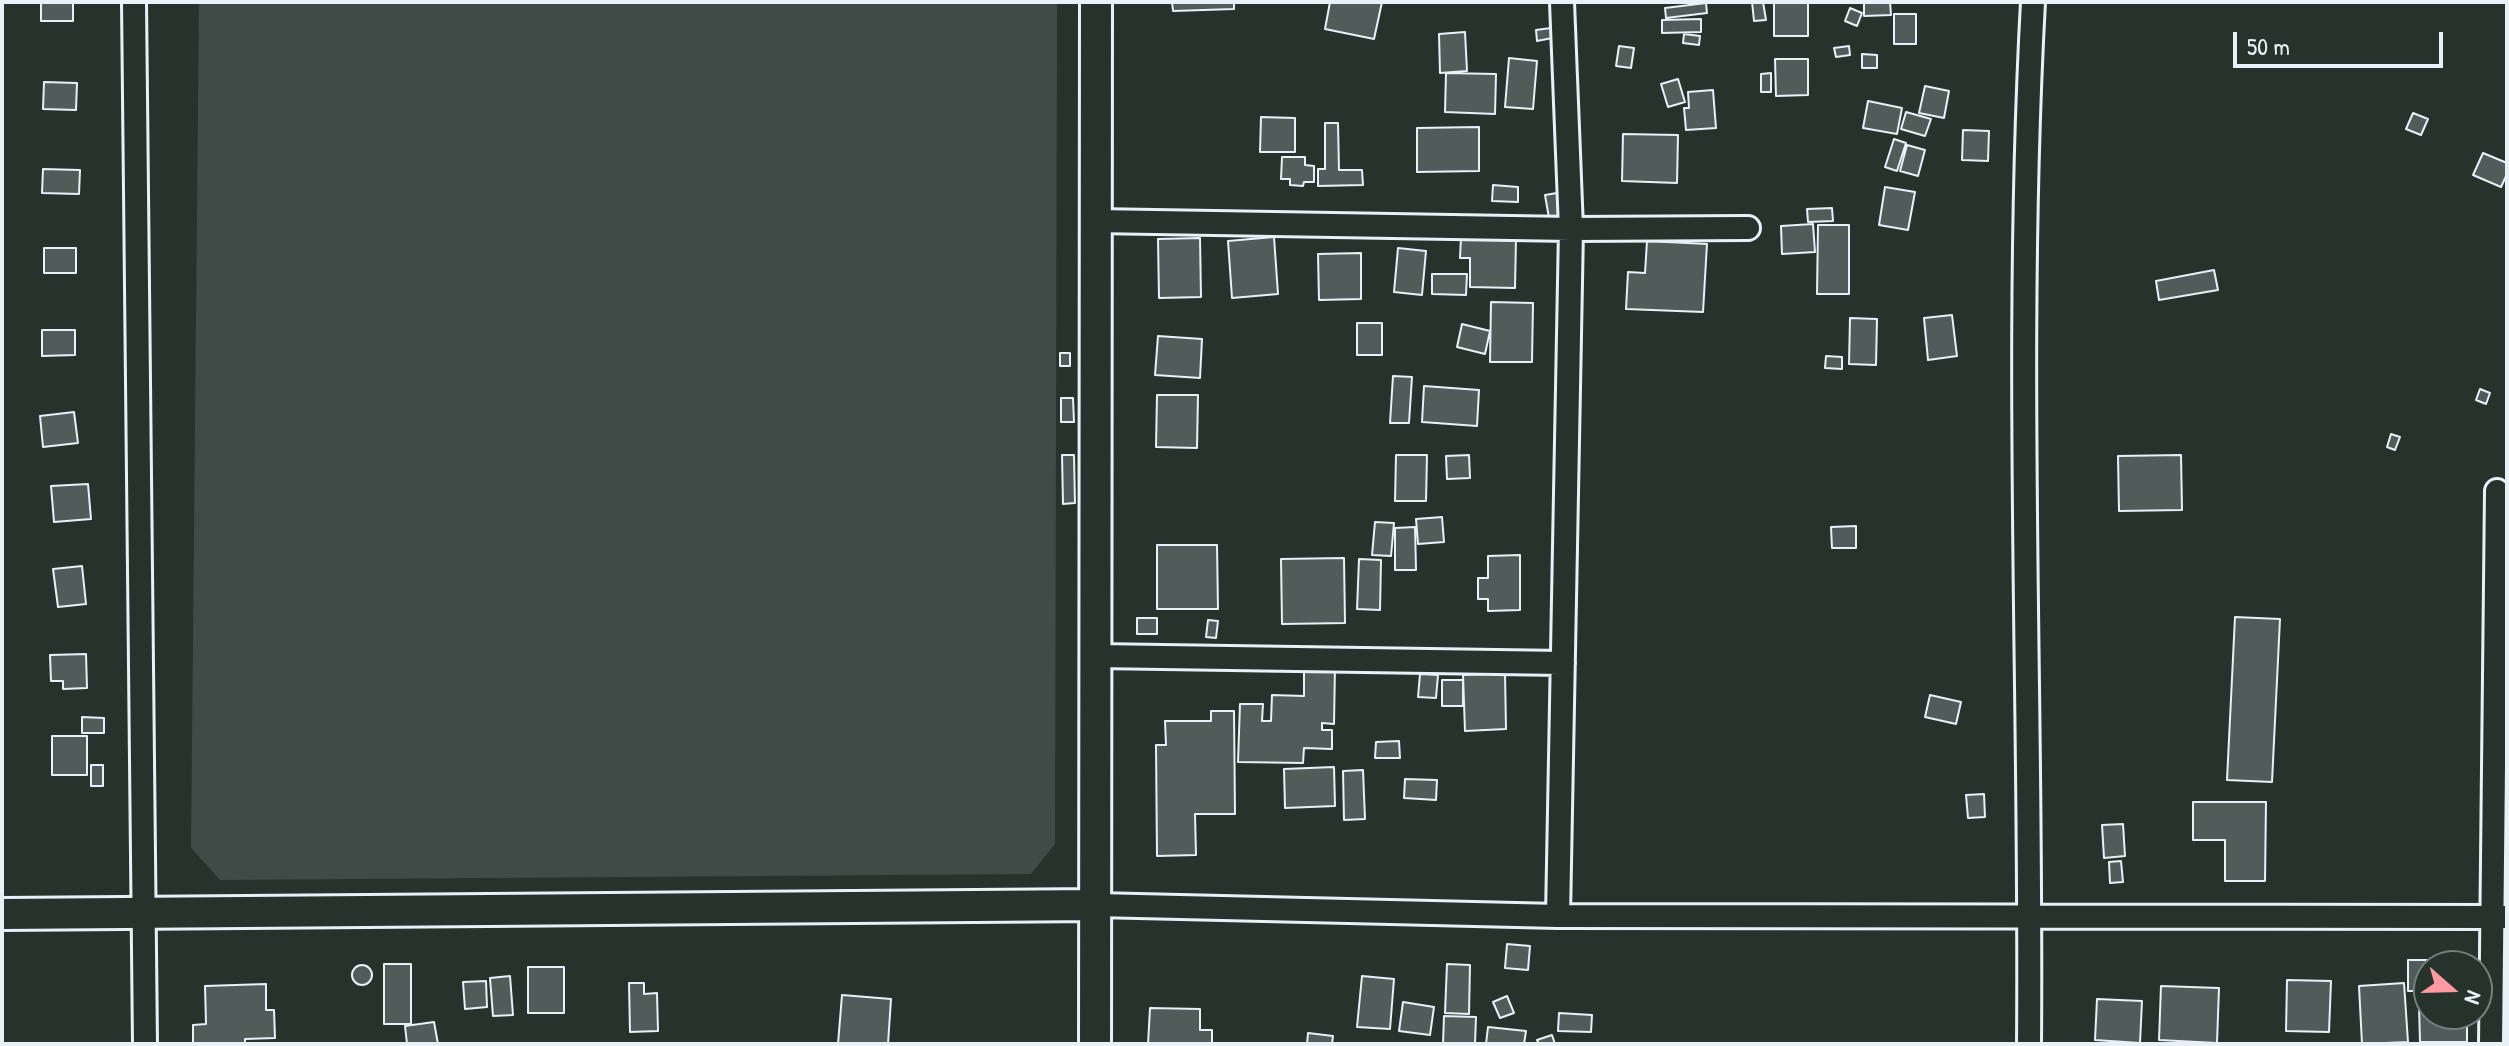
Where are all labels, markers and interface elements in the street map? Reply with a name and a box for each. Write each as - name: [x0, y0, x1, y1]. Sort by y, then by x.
- scale bar: [2237, 16, 2447, 66]
- text: 50 m: [2247, 30, 2290, 62]
- north arrow: [2413, 950, 2493, 1030]
- text: N: [2458, 987, 2490, 1008]

